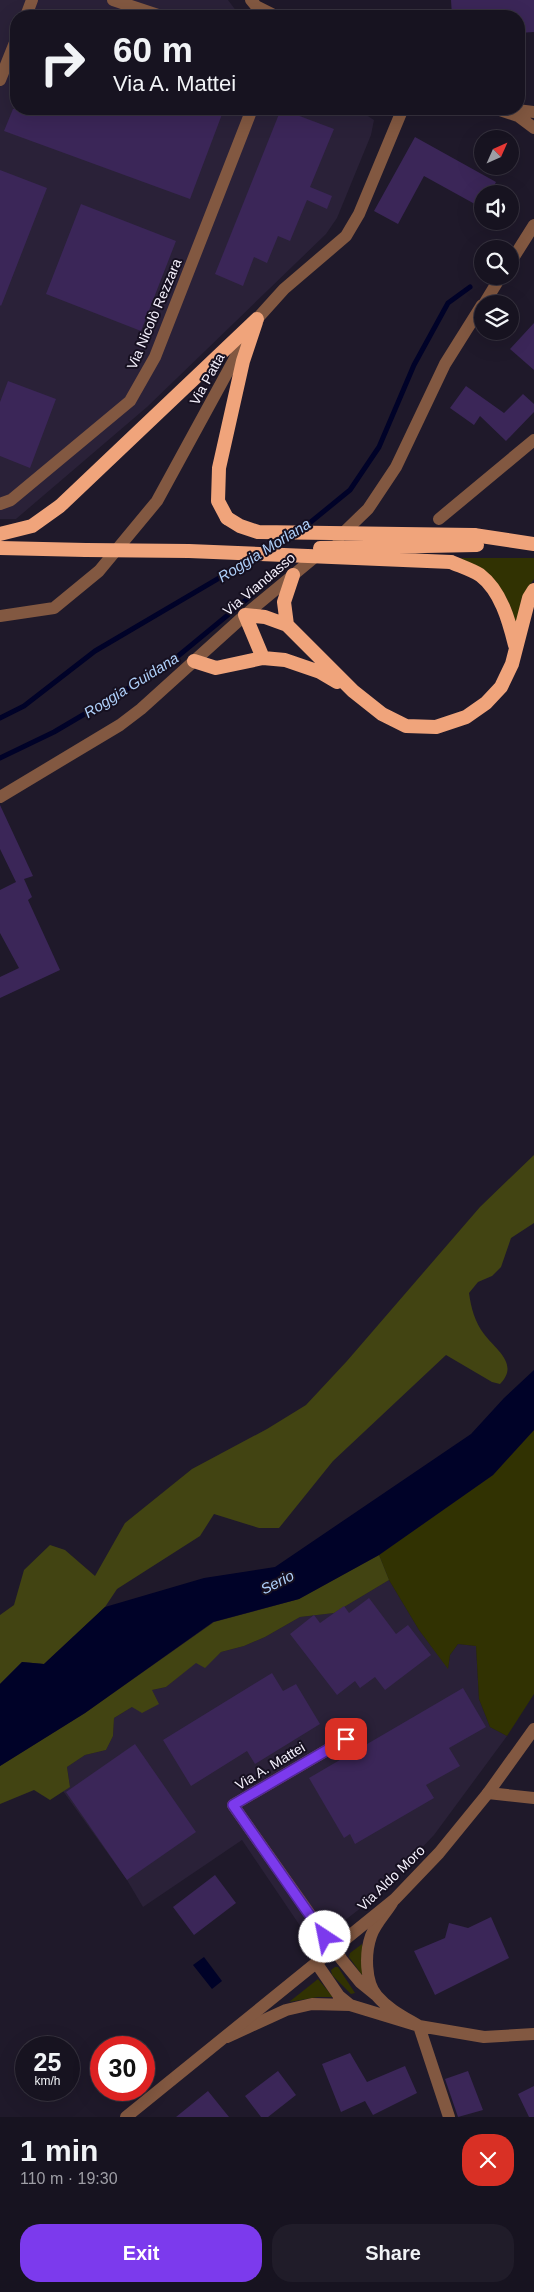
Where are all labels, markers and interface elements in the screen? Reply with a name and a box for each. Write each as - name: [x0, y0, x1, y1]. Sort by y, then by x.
- icon: right: [30, 30, 95, 95]
- text: 60 m: [113, 30, 193, 69]
- text: Via A. Mattei: [113, 71, 236, 96]
- north arrow: [474, 130, 519, 175]
- map controls: [474, 130, 519, 340]
- button: sound: [474, 185, 519, 230]
- button: search: [474, 240, 519, 285]
- street label: Via Nicolò Rezzara: [123, 256, 185, 372]
- button: layers: [474, 295, 519, 340]
- street label: Via Patta: [186, 350, 228, 408]
- water label: Roggia Morlana: [215, 515, 313, 585]
- street label: Via Viandasso: [220, 549, 298, 619]
- water label: Roggia Guidana: [81, 649, 181, 721]
- water label: Serio: [258, 1566, 296, 1598]
- pin: [325, 1718, 367, 1760]
- icon: arrive: [332, 1725, 360, 1753]
- street label: Via A. Mattei: [232, 1739, 308, 1793]
- street label: Via Aldo Moro: [354, 1842, 428, 1914]
- position arrow: [298, 1910, 350, 1962]
- speed limit sign: 30: [90, 2036, 155, 2101]
- text: 25: [34, 2048, 61, 2076]
- text: km/h: [34, 2074, 61, 2088]
- text: 1 min: [20, 2134, 98, 2167]
- button: close: [462, 2134, 514, 2186]
- text: 110 m · 19:30: [20, 2170, 118, 2187]
- button: Exit: [20, 2224, 262, 2282]
- button: Share: [272, 2224, 514, 2282]

